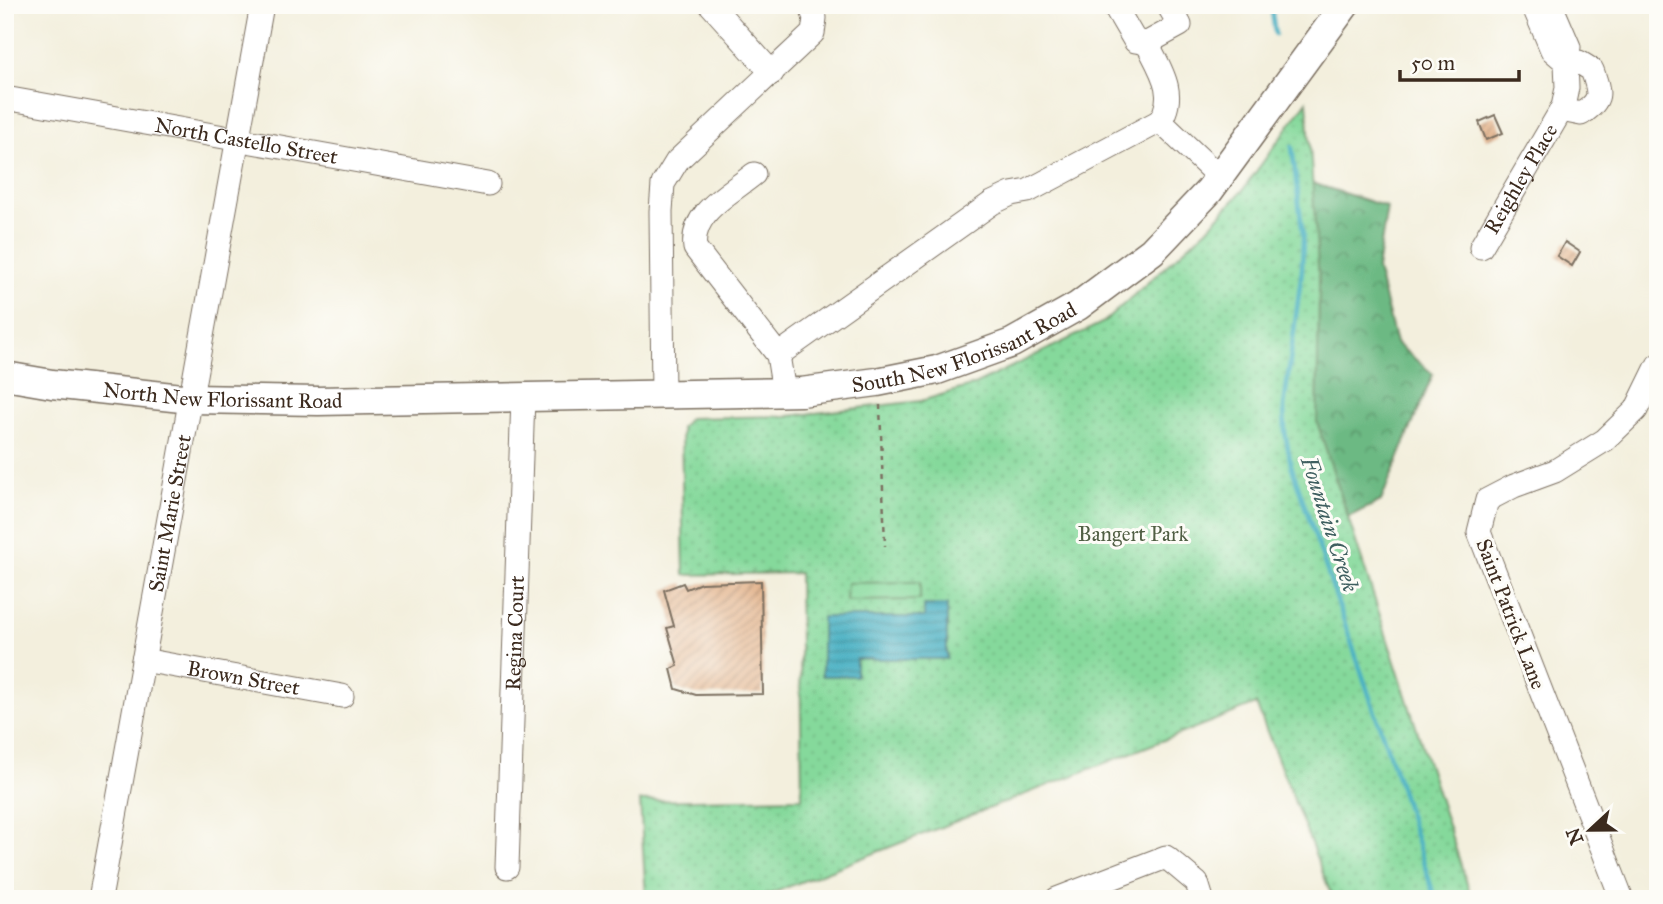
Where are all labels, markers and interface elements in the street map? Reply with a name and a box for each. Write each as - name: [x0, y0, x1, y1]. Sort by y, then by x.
- scale bar: [1400, 38, 1520, 82]
- text: 50 m: [1411, 50, 1456, 76]
- street label: North Castello Street: [153, 112, 340, 170]
- street label: Reighley Place: [1479, 119, 1563, 239]
- street label: South New Florissant Road: [850, 296, 1081, 398]
- street label: North New Florissant Road: [102, 377, 343, 414]
- street label: Saint Marie Street: [143, 432, 197, 594]
- water label: Fountain Creek: [1295, 452, 1365, 595]
- park label: Bangert Park: [1078, 521, 1188, 547]
- street label: Saint Patrick Lane: [1470, 535, 1552, 693]
- street label: Regina Court: [500, 574, 530, 691]
- street label: Brown Street: [185, 655, 302, 701]
- north arrow: [1554, 796, 1624, 866]
- text: N: [1561, 824, 1588, 848]

